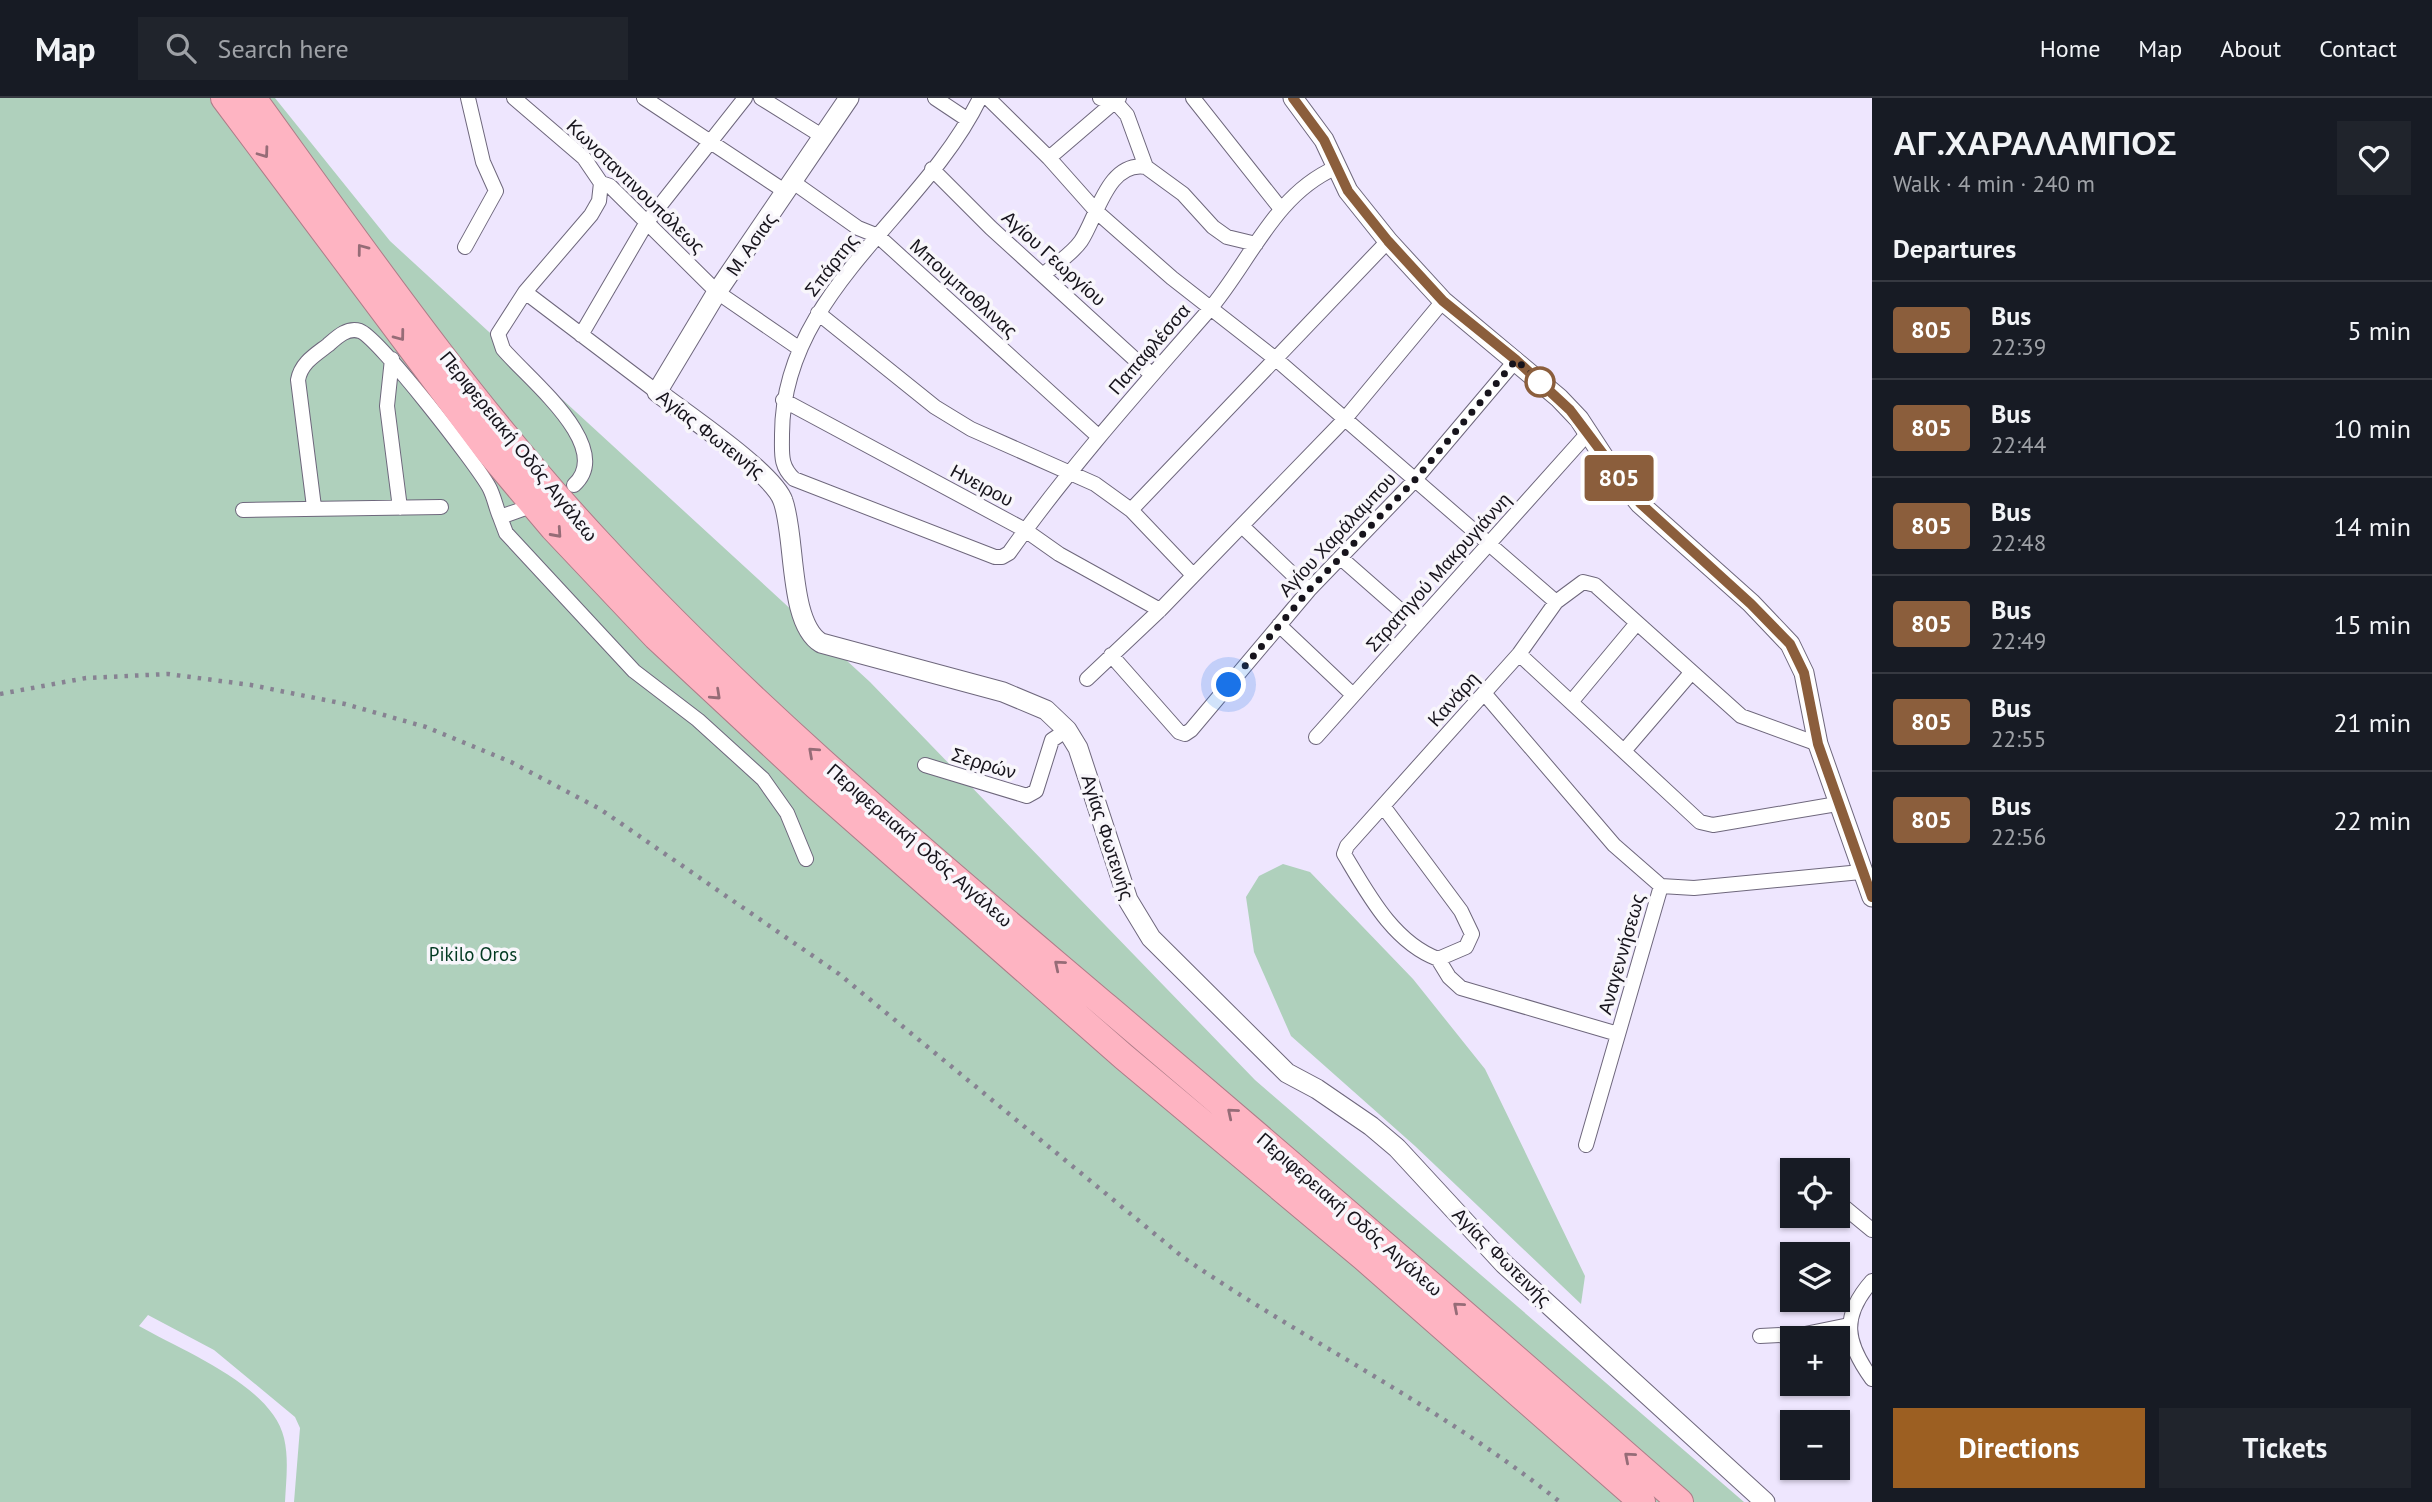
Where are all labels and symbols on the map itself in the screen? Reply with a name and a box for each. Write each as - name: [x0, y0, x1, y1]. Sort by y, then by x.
- street label: Κωνσταντινουπόλεως: [562, 114, 710, 258]
- one-way arrow: [256, 145, 268, 158]
- street label: Αγίου Γεωργίου: [997, 205, 1111, 311]
- street label: Μ. Ασιας: [720, 208, 782, 280]
- street label: Σπάρτης: [799, 229, 863, 301]
- street label: Μπουμποθλινας: [905, 233, 1023, 343]
- one-way arrow: [358, 244, 371, 256]
- street label: Παπαφλέσσα: [1103, 299, 1195, 399]
- one-way arrow: [392, 328, 404, 340]
- street label: Περιφερειακή Οδός Αιγάλεω: [435, 346, 603, 546]
- unlabelled marker: [1525, 367, 1555, 397]
- street label: Αγίας Φωτεινής: [652, 384, 770, 484]
- line badge: 805: [1579, 455, 1659, 501]
- street label: Ηνειρου: [946, 459, 1018, 511]
- street label: Αγίου Χαράλαμπου: [1273, 467, 1401, 601]
- street label: Στρατηγού Μακρυγιάννη: [1360, 488, 1516, 656]
- one-way arrow: [549, 524, 561, 537]
- your location: [1211, 667, 1246, 702]
- street label: Κανάρη: [1422, 667, 1484, 731]
- one-way arrow: [708, 686, 721, 699]
- street label: Σερρών: [949, 742, 1019, 784]
- one-way arrow: [808, 748, 821, 760]
- street label: Περιφερειακή Οδός Αιγάλεω: [822, 758, 1018, 932]
- street label: Αγίας Φωτεινής: [1076, 771, 1140, 903]
- street label: Αναγεννήσεως: [1592, 891, 1650, 1017]
- park label: Pikilo Oros: [429, 942, 517, 966]
- one-way arrow: [1054, 961, 1067, 973]
- one-way arrow: [1227, 1109, 1240, 1121]
- street label: Περιφερειακή Οδός Αιγάλεω: [1252, 1127, 1448, 1301]
- street label: Αγίας Φωτεινής: [1447, 1202, 1557, 1312]
- one-way arrow: [1453, 1303, 1466, 1315]
- one-way arrow: [1624, 1453, 1637, 1465]

